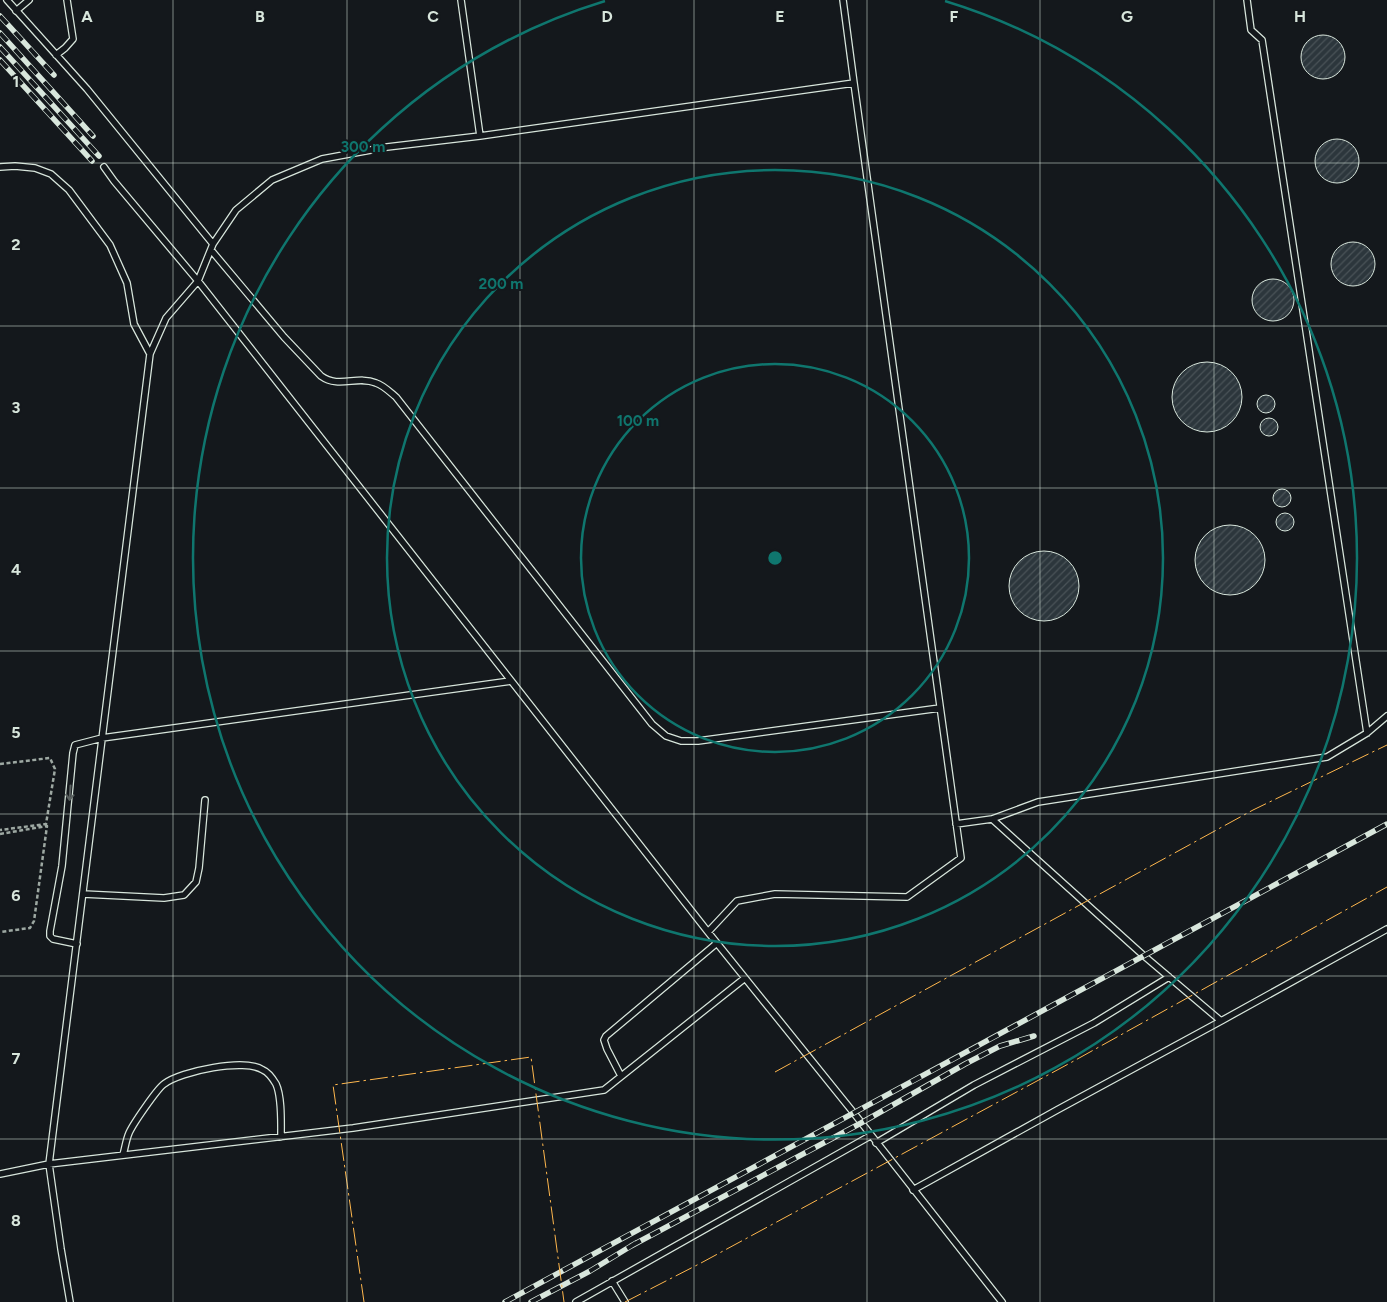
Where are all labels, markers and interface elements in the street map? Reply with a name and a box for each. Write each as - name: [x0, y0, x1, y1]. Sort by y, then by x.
- text: A: [81, 7, 93, 26]
- text: B: [255, 7, 265, 26]
- text: C: [427, 7, 439, 26]
- text: D: [601, 7, 613, 26]
- text: E: [775, 7, 785, 26]
- text: F: [950, 7, 959, 26]
- text: G: [1121, 7, 1133, 26]
- text: H: [1294, 7, 1306, 26]
- text: 1: [13, 72, 19, 91]
- text: 300 m: [341, 138, 385, 156]
- text: 2: [11, 235, 21, 254]
- text: 200 m: [479, 275, 523, 293]
- text: 3: [12, 398, 21, 417]
- text: 100 m: [617, 412, 659, 430]
- centre of rings: [766, 549, 784, 567]
- text: 4: [11, 560, 21, 579]
- text: 5: [11, 723, 21, 742]
- one-way arrow: [65, 785, 75, 801]
- text: 6: [11, 886, 21, 905]
- text: 7: [12, 1049, 21, 1068]
- text: 8: [11, 1211, 21, 1230]

